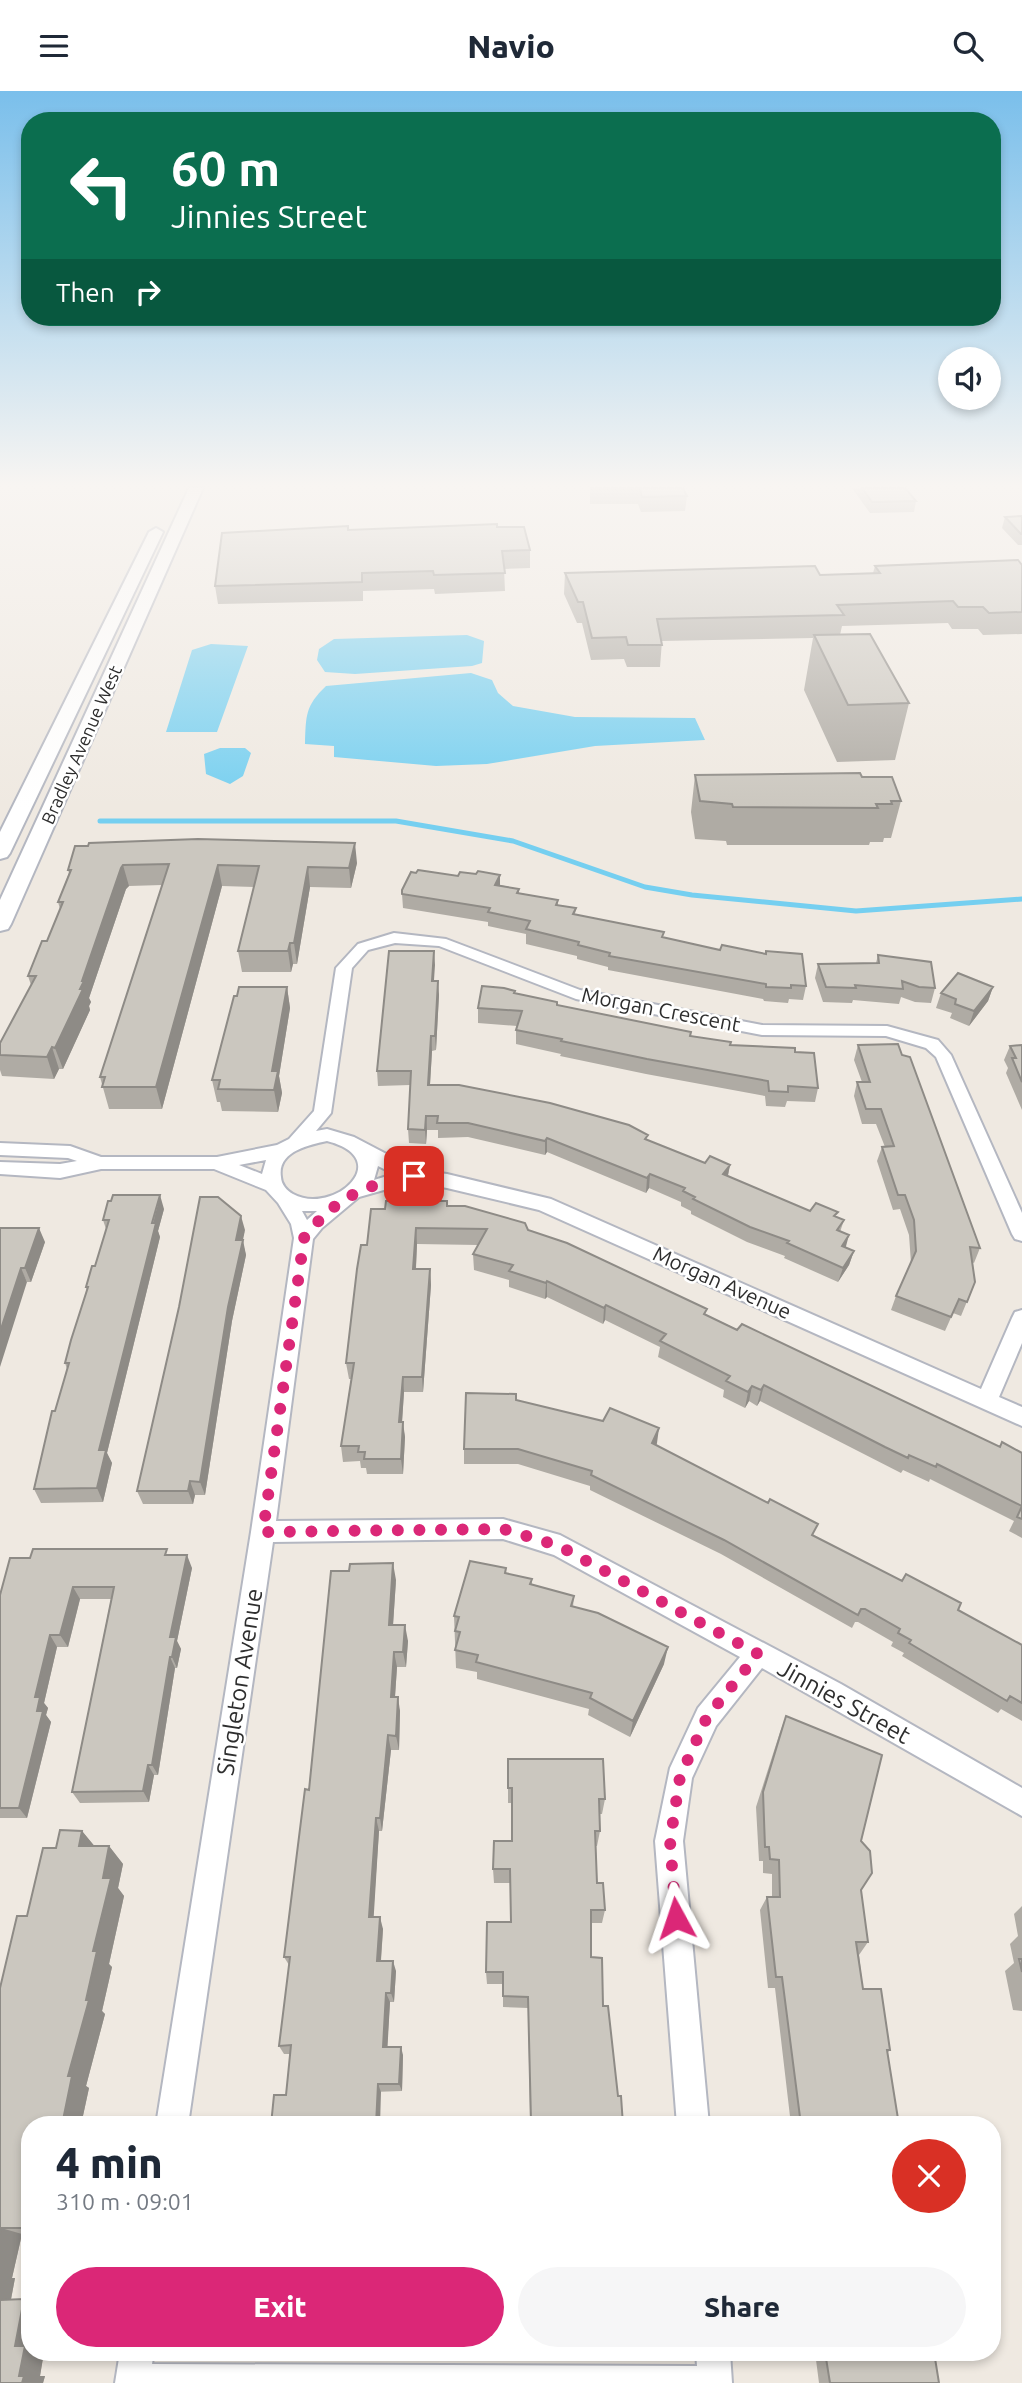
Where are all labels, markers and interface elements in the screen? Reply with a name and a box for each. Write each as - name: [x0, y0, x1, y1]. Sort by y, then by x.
- icon: menu: [35, 27, 73, 65]
- icon: search: [949, 27, 987, 65]
- text: Navio: [467, 28, 555, 64]
- icon: left: [56, 140, 147, 231]
- text: 60 m: [171, 140, 280, 195]
- text: Jinnies Street: [171, 198, 367, 234]
- icon: right: [129, 273, 167, 311]
- text: Then: [56, 278, 115, 307]
- map controls: [938, 347, 1001, 410]
- button: sound: [938, 347, 1001, 410]
- street label: Bradley Avenue West: [37, 662, 125, 827]
- street label: Morgan Crescent: [580, 982, 743, 1036]
- pin: [384, 1146, 444, 1206]
- icon: arrive: [395, 1157, 433, 1195]
- street label: Morgan Avenue: [650, 1241, 795, 1323]
- street label: Singleton Avenue: [211, 1587, 268, 1777]
- street label: Jinnies Street: [773, 1654, 916, 1749]
- position arrow: [639, 1881, 713, 1955]
- text: 4 min: [56, 2139, 163, 2186]
- button: close: [892, 2139, 966, 2213]
- text: 310 m · 09:01: [56, 2189, 194, 2214]
- button: Exit: [56, 2267, 504, 2347]
- button: Share: [518, 2267, 966, 2347]

